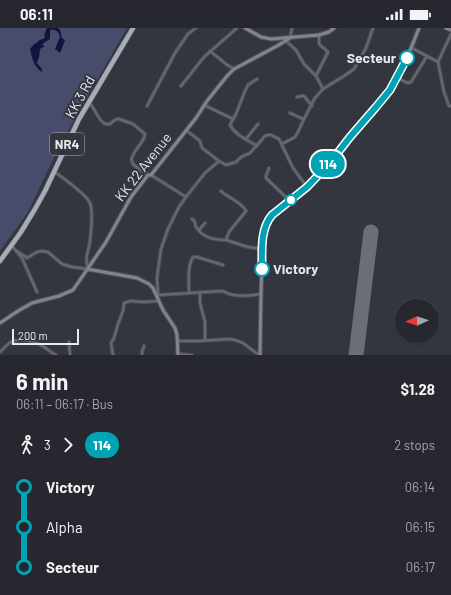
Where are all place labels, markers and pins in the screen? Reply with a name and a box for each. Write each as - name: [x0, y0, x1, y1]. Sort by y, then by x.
- place label: Secteur: [347, 49, 397, 66]
- marker: Secteur: [399, 50, 415, 66]
- unlabelled marker: [285, 194, 297, 206]
- place label: Victory: [273, 260, 318, 277]
- marker: Victory: [254, 261, 270, 277]

